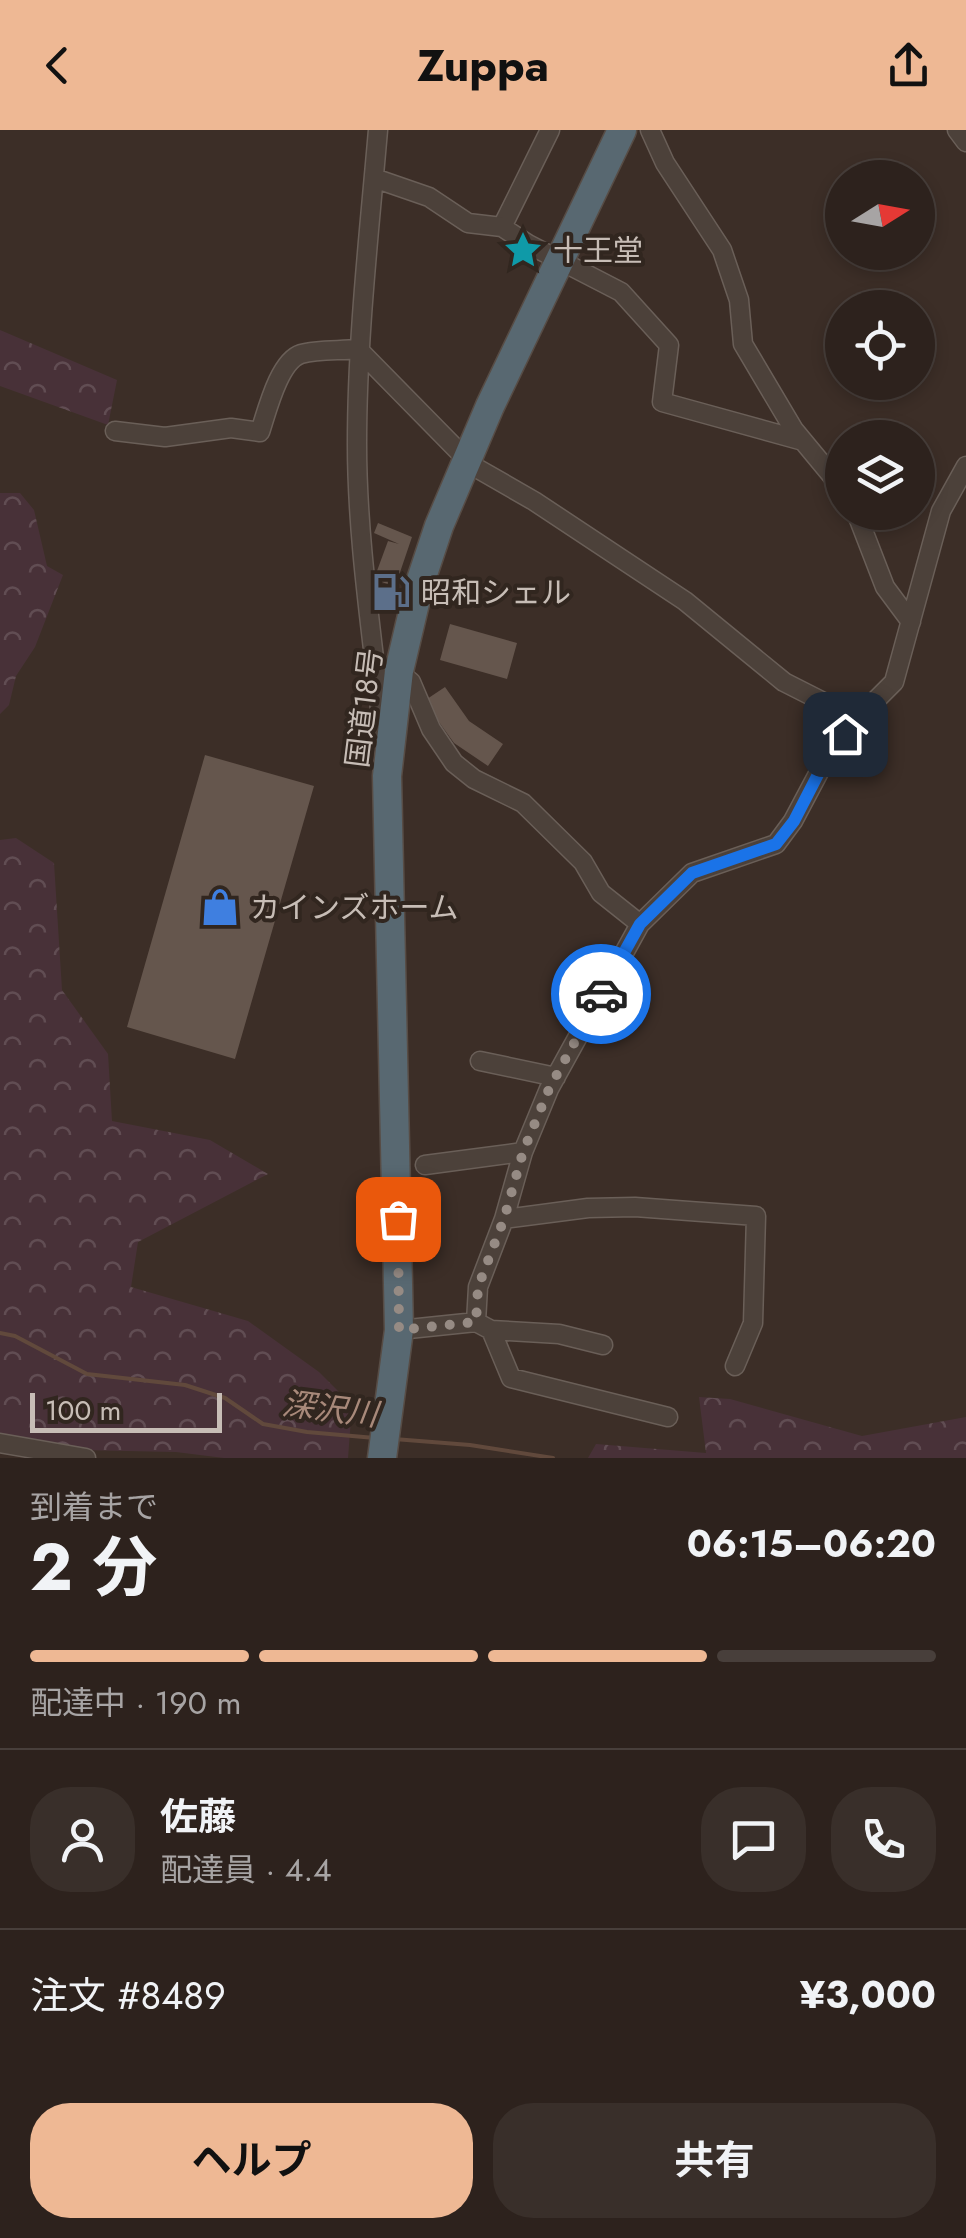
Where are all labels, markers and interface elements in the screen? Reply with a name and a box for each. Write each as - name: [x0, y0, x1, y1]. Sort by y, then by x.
- text: Zuppa: [417, 33, 549, 98]
- icon: back: [30, 38, 85, 93]
- icon: share: [881, 38, 936, 93]
- north arrow: [825, 160, 935, 270]
- map controls: [825, 160, 935, 530]
- place icon: 十王堂: [502, 229, 544, 271]
- place label: 十王堂: [553, 229, 643, 272]
- button: locate: [825, 290, 935, 400]
- button: layers: [825, 420, 935, 530]
- fuel station icon: 昭和シェル: [370, 571, 412, 613]
- place label: 昭和シェル: [421, 571, 571, 614]
- street label: 国道18号: [335, 646, 393, 770]
- pin: [803, 692, 888, 777]
- icon: home: [818, 707, 873, 762]
- shop icon: カインズホーム: [199, 886, 241, 928]
- place label: カインズホーム: [250, 886, 459, 929]
- courier: [551, 944, 651, 1044]
- icon: car: [574, 967, 629, 1022]
- pin: [356, 1177, 441, 1262]
- icon: bag: [371, 1192, 426, 1247]
- water label: 深沢川: [280, 1380, 383, 1438]
- scale bar: [30, 1388, 222, 1432]
- text: 100 m: [45, 1390, 121, 1431]
- text: 到着まで: [30, 1484, 158, 1530]
- text: 06:15–06:20: [687, 1516, 936, 1571]
- text: 2 分: [30, 1520, 157, 1614]
- text: 配達中 · 190 m: [30, 1680, 241, 1726]
- button: person: [30, 1787, 135, 1892]
- button: chat: [701, 1787, 806, 1892]
- button: phone: [831, 1787, 936, 1892]
- text: 佐藤: [160, 1789, 236, 1844]
- text: 配達員 · 4.4: [160, 1847, 332, 1893]
- text: ¥3,000: [800, 1967, 936, 2022]
- text: 注文 #8489: [30, 1968, 226, 2023]
- button: ヘルプ: [30, 2103, 473, 2218]
- button: 共有: [493, 2103, 936, 2218]

